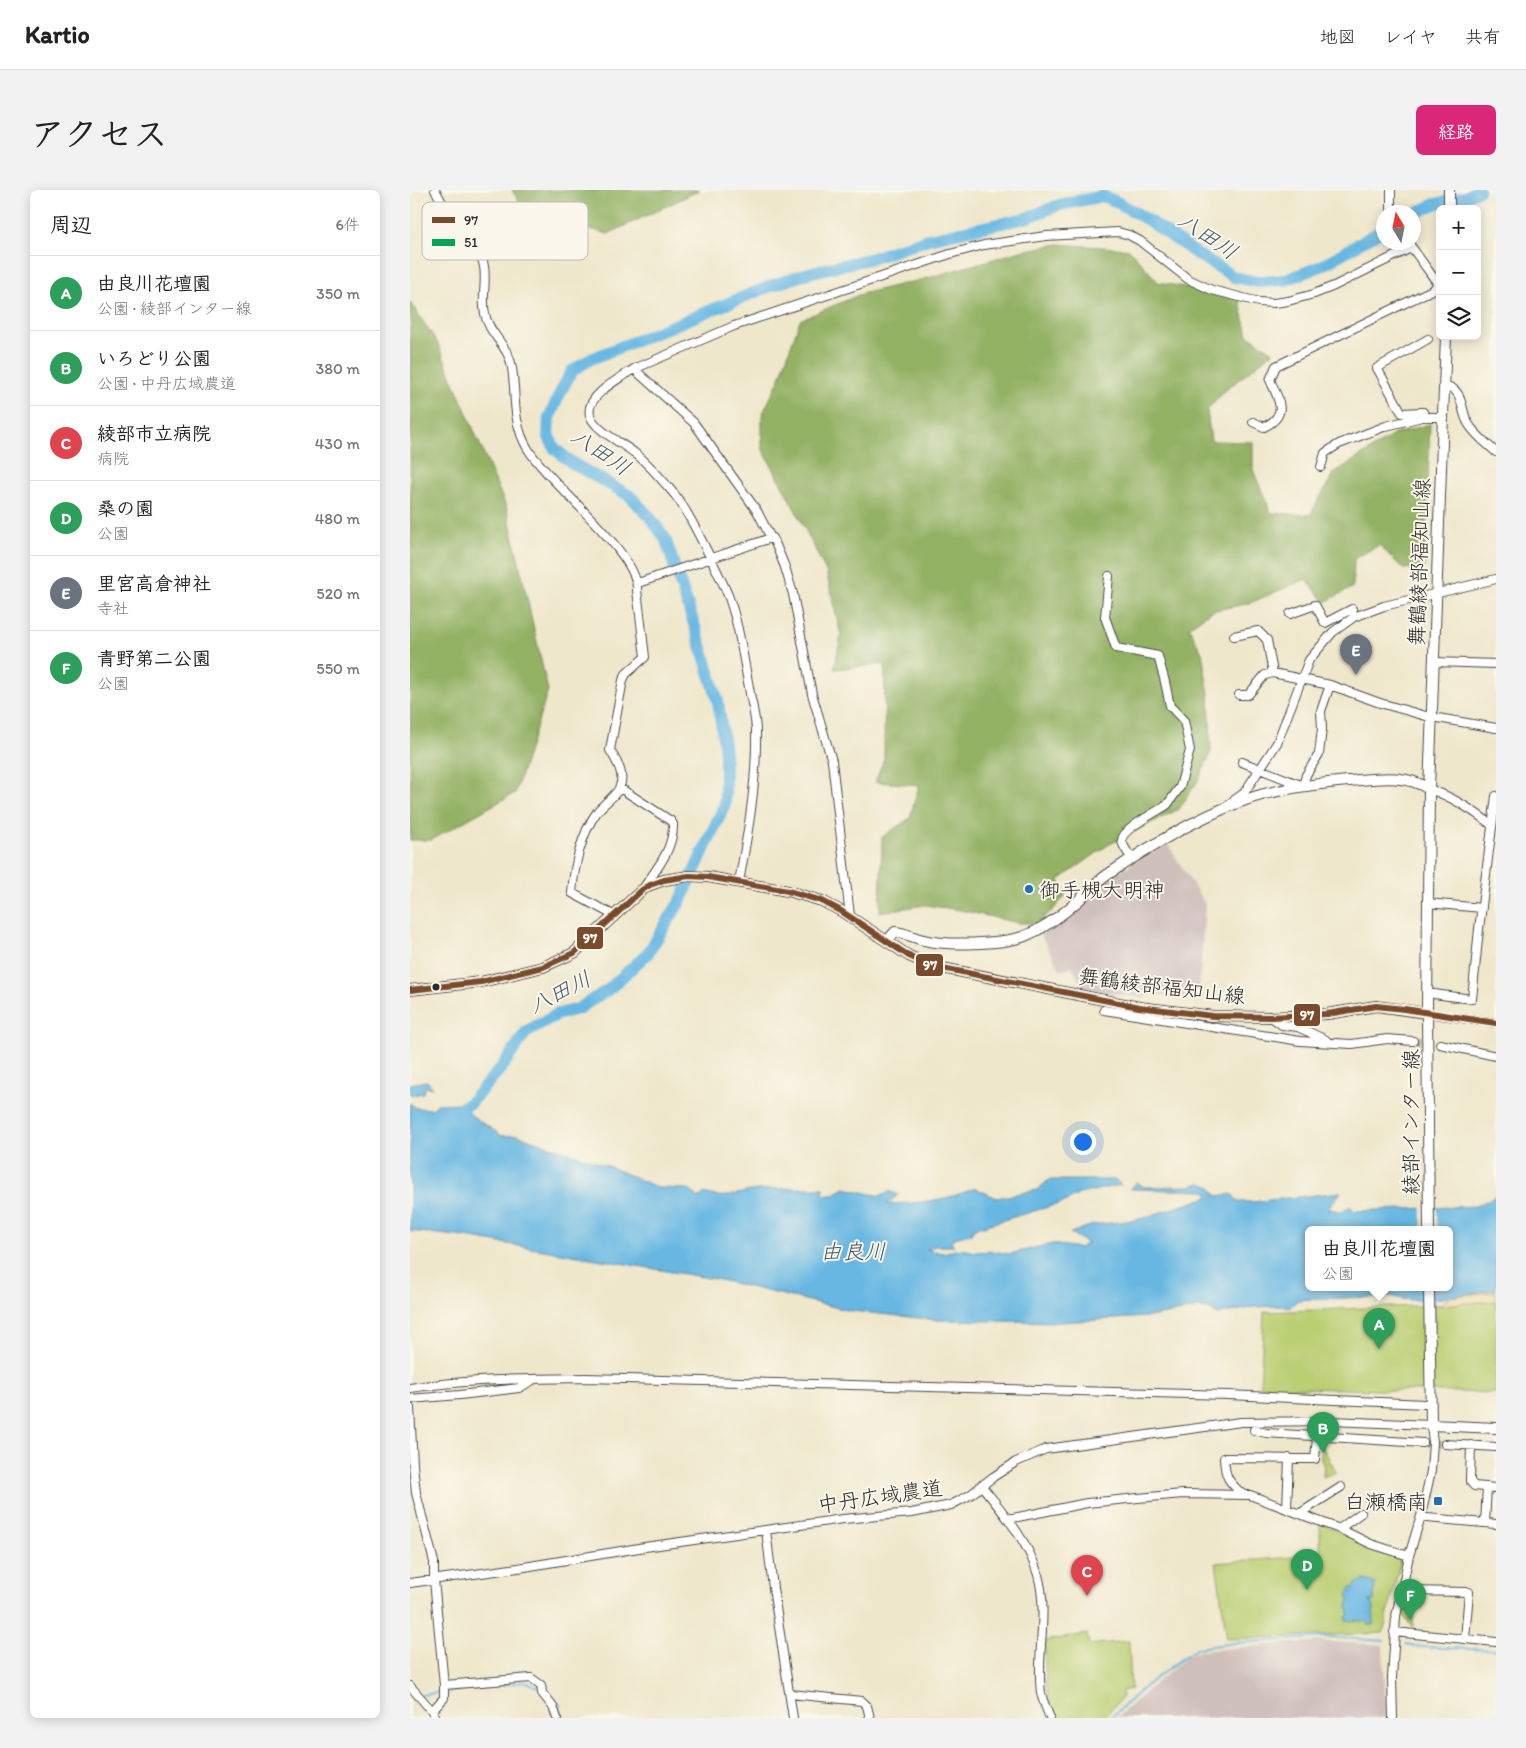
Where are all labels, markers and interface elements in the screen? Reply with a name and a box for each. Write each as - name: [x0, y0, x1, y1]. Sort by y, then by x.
- text: Kartio: [25, 20, 90, 49]
- text: 地図: [1320, 26, 1356, 48]
- text: レイヤ: [1384, 26, 1437, 48]
- text: 共有: [1465, 26, 1501, 48]
- button: 経路: [1416, 105, 1496, 155]
- text: アクセス: [30, 113, 168, 155]
- legend: [422, 202, 588, 260]
- north arrow: [1376, 205, 1421, 250]
- map controls: [1436, 205, 1481, 340]
- button: +: [1436, 205, 1481, 250]
- water label: 八田川: [1173, 206, 1243, 266]
- text: 周辺: [50, 212, 92, 237]
- text: 97: [464, 212, 478, 229]
- text: 6件: [336, 215, 360, 234]
- text: 51: [464, 234, 478, 251]
- button: −: [1436, 250, 1481, 295]
- text: 由良川花壇園: [97, 272, 211, 295]
- text: A: [61, 284, 71, 303]
- text: 350 m: [316, 284, 360, 303]
- button: layers: [1436, 295, 1481, 340]
- text: 公園 · 綾部インター線: [97, 299, 251, 318]
- text: いろどり公園: [97, 347, 211, 370]
- text: B: [61, 359, 71, 378]
- text: 380 m: [316, 359, 360, 378]
- text: 公園 · 中丹広域農道: [97, 374, 236, 393]
- text: 綾部市立病院: [97, 422, 211, 445]
- water label: 八田川: [566, 422, 636, 482]
- text: C: [61, 434, 71, 453]
- text: 430 m: [315, 434, 360, 453]
- text: 病院: [97, 449, 129, 468]
- street label: 舞鶴綾部福知山線: [1404, 478, 1434, 646]
- text: 桑の園: [97, 497, 154, 520]
- text: D: [61, 509, 71, 528]
- text: 480 m: [315, 509, 360, 528]
- text: 公園: [97, 524, 129, 543]
- text: 里宮高倉神社: [97, 572, 211, 595]
- text: E: [62, 584, 70, 603]
- text: 520 m: [316, 584, 360, 603]
- text: 寺社: [97, 599, 129, 618]
- pin: E: [1340, 634, 1372, 675]
- text: 青野第二公園: [97, 647, 211, 670]
- text: F: [62, 659, 70, 678]
- text: 550 m: [316, 659, 360, 678]
- text: 公園: [97, 674, 129, 693]
- place label: 御手槻大明神: [1039, 877, 1165, 902]
- marker: 御手槻大明神: [1023, 883, 1035, 895]
- line badge: 97: [576, 926, 604, 950]
- text: 97: [583, 930, 597, 947]
- line badge: 97: [915, 953, 944, 977]
- text: 97: [923, 957, 937, 974]
- street label: 舞鶴綾部福知山線: [1077, 963, 1247, 1009]
- water label: 八田川: [524, 965, 596, 1019]
- unlabelled marker: [431, 982, 441, 992]
- line badge: 97: [1293, 1003, 1321, 1027]
- text: 97: [1300, 1007, 1314, 1024]
- street label: 綾部インター線: [1398, 1049, 1423, 1195]
- your location: [1070, 1129, 1096, 1155]
- popup: [1305, 1226, 1453, 1291]
- text: 由良川花壇園: [1322, 1237, 1436, 1260]
- water label: 由良川: [820, 1238, 886, 1265]
- text: 公園: [1322, 1264, 1354, 1283]
- pin: A: [1363, 1308, 1395, 1349]
- pin: B: [1307, 1412, 1339, 1453]
- street label: 中丹広域農道: [816, 1475, 944, 1517]
- place label: 白瀬橋南: [1344, 1489, 1428, 1514]
- marker: 白瀬橋南: [1432, 1495, 1444, 1507]
- pin: D: [1291, 1549, 1323, 1590]
- pin: C: [1071, 1555, 1103, 1596]
- pin: F: [1394, 1579, 1426, 1620]

